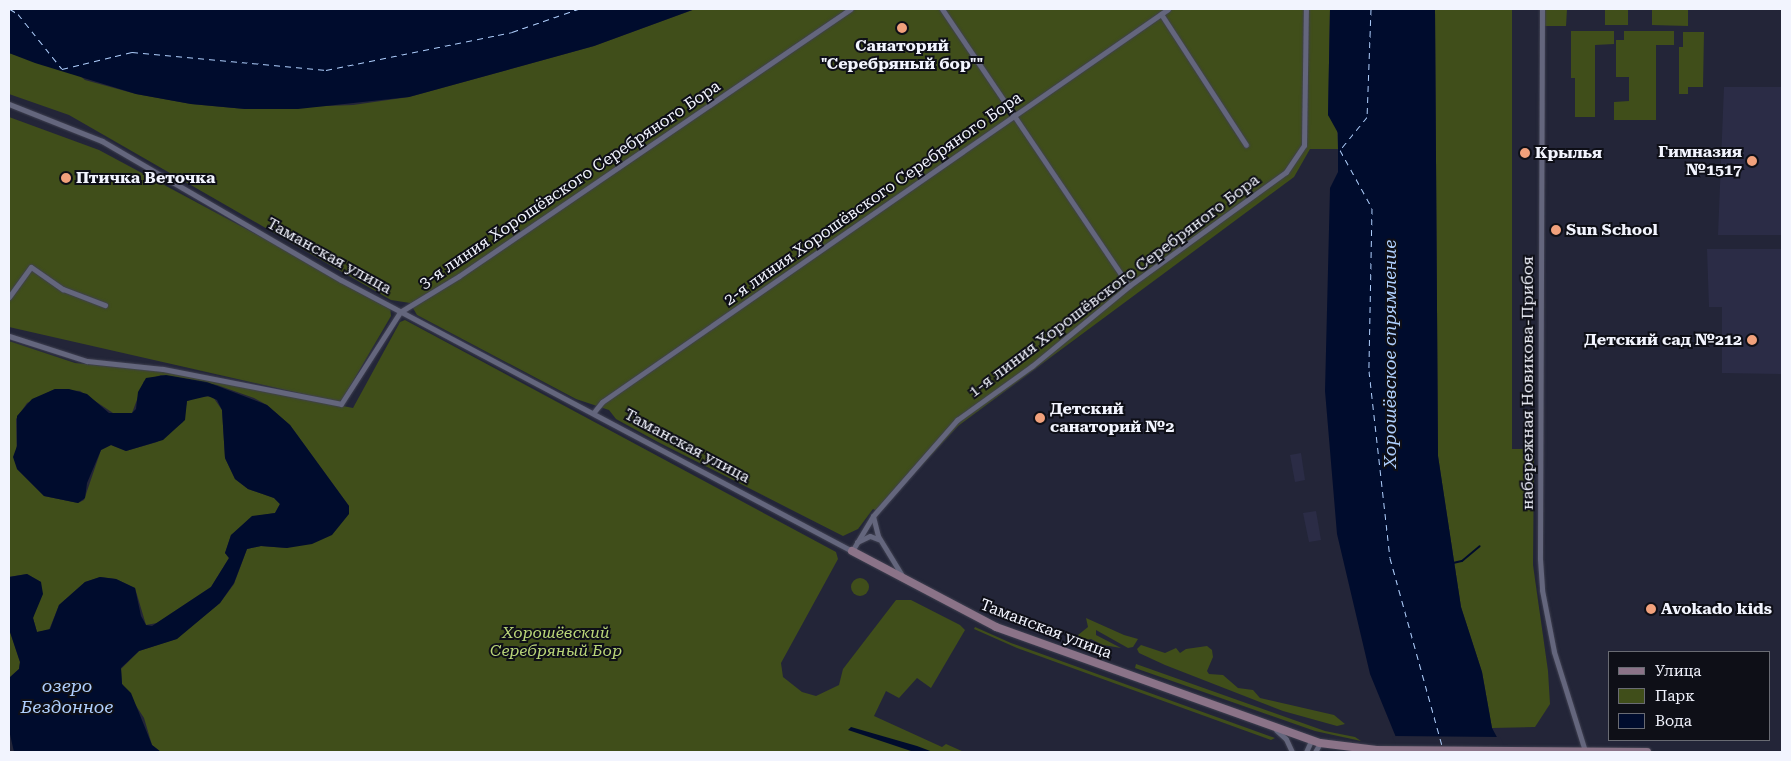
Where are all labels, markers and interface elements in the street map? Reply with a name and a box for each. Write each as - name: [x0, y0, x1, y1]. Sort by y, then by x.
- marker: Санаторий "Серебряный бор"": [896, 22, 908, 34]
- place label: Санаторий "Серебряный бор"": [821, 36, 983, 74]
- street label: 3-я линия Хорошёвского Серебряного Бора: [416, 77, 724, 293]
- street label: 2-я линия Хорошёвского Серебряного Бора: [720, 88, 1026, 310]
- place label: Гимназия №1517: [1658, 142, 1742, 180]
- place label: Крылья: [1535, 143, 1602, 163]
- marker: Крылья: [1519, 147, 1531, 159]
- marker: Гимназия №1517: [1746, 155, 1758, 167]
- place label: Птичка Веточка: [76, 168, 215, 188]
- street label: 1-я линия Хорошёвского Серебряного Бора: [965, 170, 1263, 402]
- marker: Птичка Веточка: [60, 172, 72, 184]
- street label: Таманская улица: [263, 214, 395, 298]
- place label: Sun School: [1566, 220, 1658, 240]
- marker: Sun School: [1550, 224, 1562, 236]
- water label: Хорошёвское спрямление: [1379, 240, 1401, 468]
- street label: набережная Новикова-Прибоя: [1518, 256, 1538, 510]
- place label: Детский сад №212: [1584, 330, 1742, 350]
- marker: Детский сад №212: [1746, 334, 1758, 346]
- place label: Детский санаторий №2: [1050, 399, 1174, 437]
- street label: Таманская улица: [621, 405, 753, 487]
- marker: Детский санаторий №2: [1034, 412, 1046, 424]
- street label: Таманская улица: [977, 595, 1115, 663]
- place label: Avokado kids: [1661, 599, 1772, 619]
- marker: Avokado kids: [1645, 603, 1657, 615]
- park label: Хорошёвский Серебряный Бор: [490, 623, 622, 661]
- legend: [1608, 651, 1771, 741]
- text: Улица: [1655, 662, 1701, 680]
- water label: озеро Бездонное: [21, 676, 113, 719]
- text: Парк: [1655, 687, 1695, 705]
- text: Вода: [1655, 712, 1692, 730]

